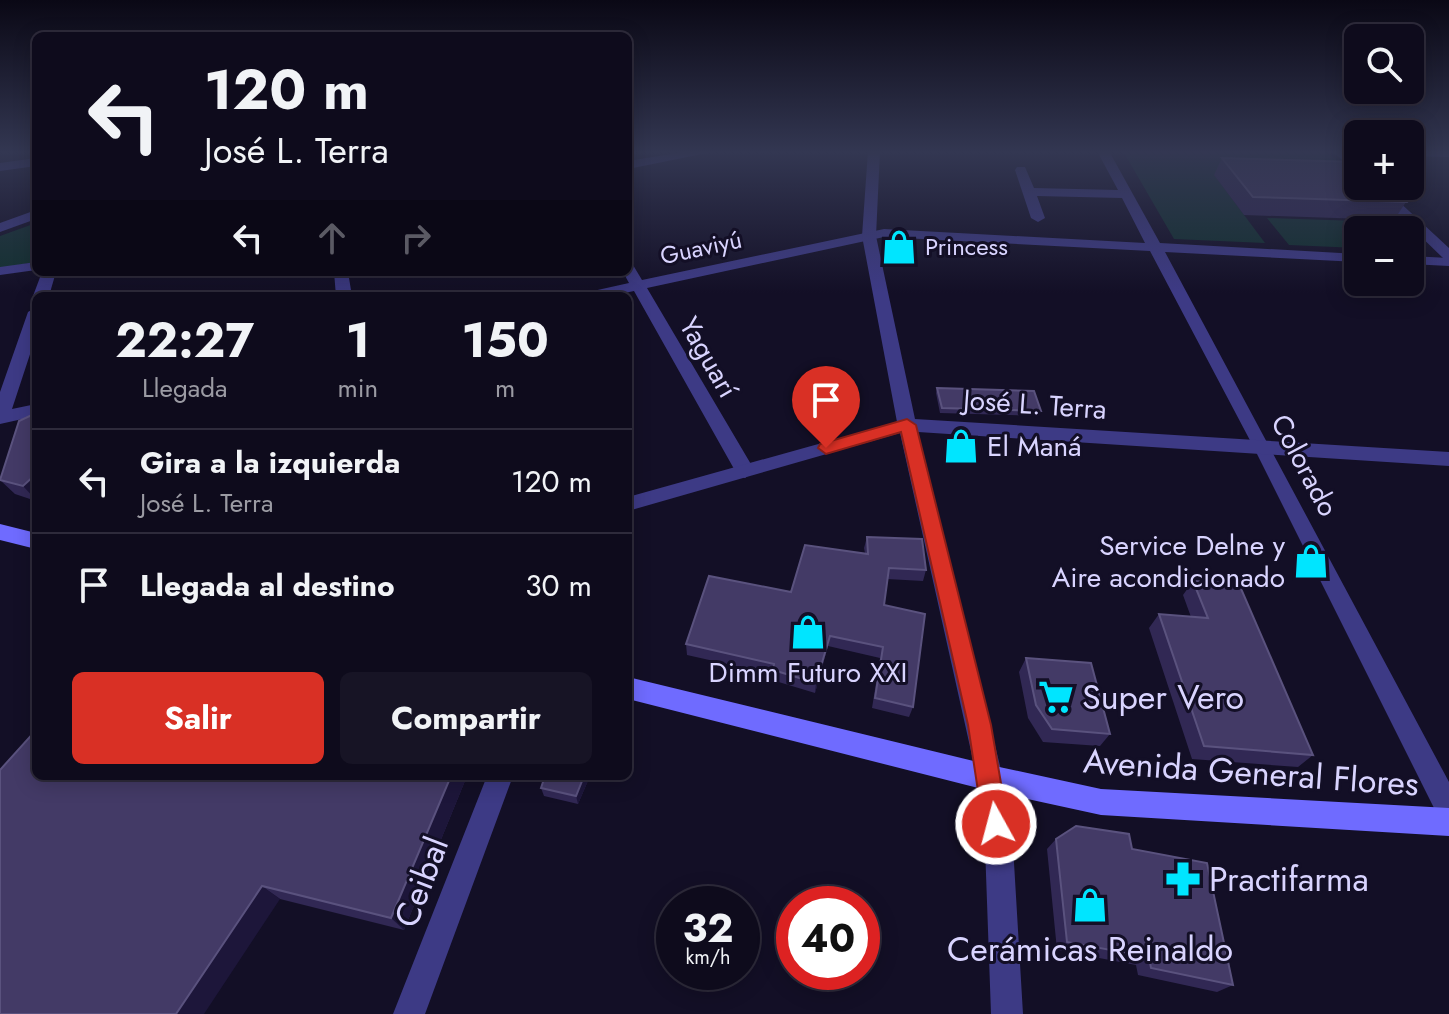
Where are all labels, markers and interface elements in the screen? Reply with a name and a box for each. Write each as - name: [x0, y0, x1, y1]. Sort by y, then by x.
- map controls: [1344, 24, 1424, 296]
- button: search: [1344, 24, 1424, 104]
- text: 120 m: [204, 49, 369, 130]
- icon: left: [72, 64, 176, 168]
- button: +: [1344, 120, 1424, 200]
- text: José L. Terra: [204, 124, 389, 176]
- icon: left: [226, 216, 270, 260]
- icon: ahead: [310, 216, 354, 260]
- icon: right: [394, 216, 438, 260]
- button: −: [1344, 216, 1424, 296]
- street label: Guaviyú: [657, 222, 745, 273]
- shop icon: Princess: [880, 228, 918, 266]
- place label: Princess: [925, 229, 1008, 264]
- text: 22:27: [115, 306, 254, 375]
- text: 1: [346, 306, 370, 375]
- text: 150: [462, 306, 549, 375]
- street label: Yaguarí: [669, 309, 749, 407]
- pin: [792, 366, 860, 448]
- text: Llegada: [142, 369, 228, 407]
- text: min: [338, 369, 378, 407]
- text: m: [495, 369, 515, 407]
- icon: arrive: [804, 378, 848, 422]
- street label: José L. Terra: [958, 379, 1108, 430]
- street label: Colorado: [1261, 407, 1349, 524]
- place label: El Maná: [987, 426, 1082, 467]
- shop icon: El Maná: [942, 427, 980, 465]
- text: Gira a la izquierda: [140, 441, 400, 484]
- icon: left: [72, 459, 116, 503]
- text: 120 m: [511, 460, 592, 503]
- text: José L. Terra: [140, 484, 273, 522]
- place label: Service Delne y Aire acondicionado: [1052, 525, 1286, 598]
- shop icon: Service Delne y Aire acondicionado: [1292, 542, 1330, 580]
- icon: arrive: [72, 563, 116, 607]
- text: Llegada al destino: [140, 564, 395, 607]
- text: 30 m: [525, 564, 592, 607]
- shop icon: Dimm Futuro XXI: [789, 613, 827, 651]
- place label: Dimm Futuro XXI: [709, 652, 907, 693]
- button: Salir: [72, 672, 324, 764]
- button: Compartir: [340, 672, 592, 764]
- place label: Super Vero: [1082, 673, 1244, 722]
- supermarket icon: Super Vero: [1037, 678, 1075, 716]
- street label: Avenida General Flores: [1082, 736, 1420, 809]
- position arrow: [954, 782, 1038, 866]
- street label: Ceibal: [382, 830, 461, 934]
- place label: Practifarma: [1209, 855, 1369, 904]
- pharmacy icon: Practifarma: [1164, 860, 1202, 898]
- speed limit sign: 40: [776, 886, 880, 990]
- shop icon: Cerámicas Reinaldo: [1071, 886, 1109, 924]
- text: 32: [682, 899, 734, 957]
- place label: Cerámicas Reinaldo: [947, 925, 1233, 974]
- text: km/h: [685, 943, 731, 972]

